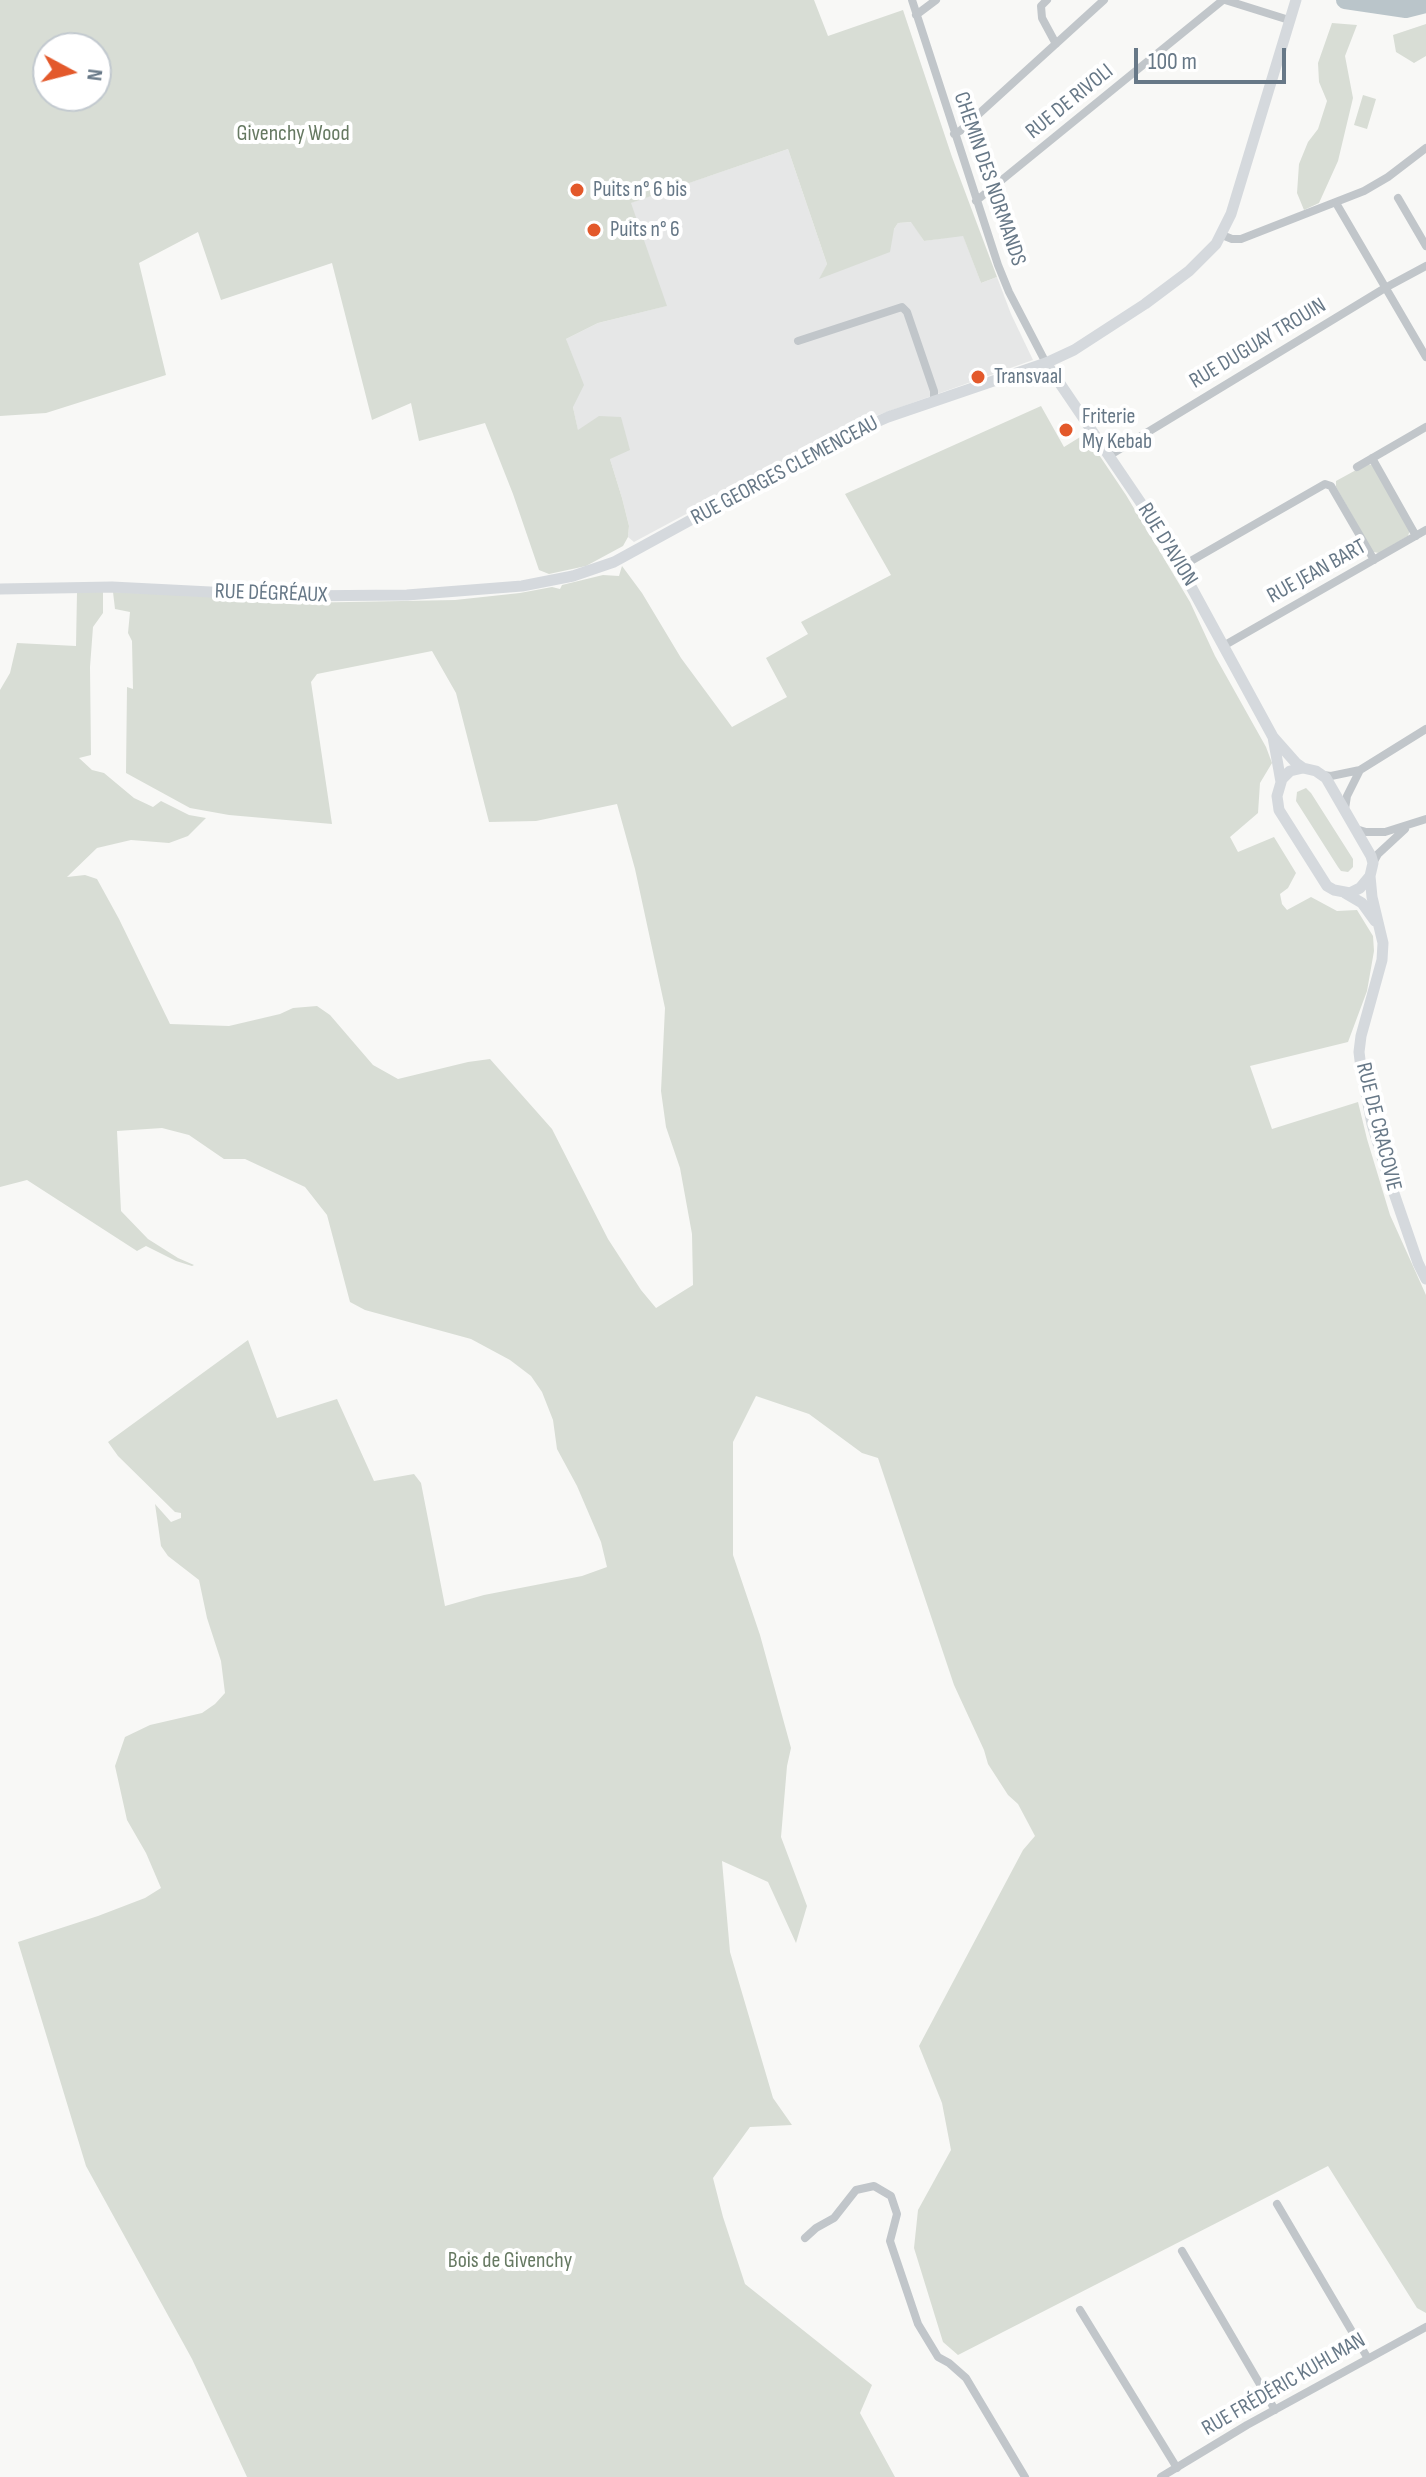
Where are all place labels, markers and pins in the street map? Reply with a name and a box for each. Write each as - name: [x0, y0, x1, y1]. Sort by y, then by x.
- place label: Puits n° 6 bis: [593, 177, 687, 203]
- marker: Puits n° 6 bis: [568, 181, 586, 199]
- place label: Puits n° 6: [610, 217, 680, 243]
- marker: Puits n° 6: [585, 221, 603, 239]
- place label: Transvaal: [994, 364, 1062, 390]
- marker: Transvaal: [969, 368, 987, 386]
- place label: Friterie My Kebab: [1082, 404, 1152, 456]
- marker: Friterie My Kebab: [1057, 421, 1075, 439]

